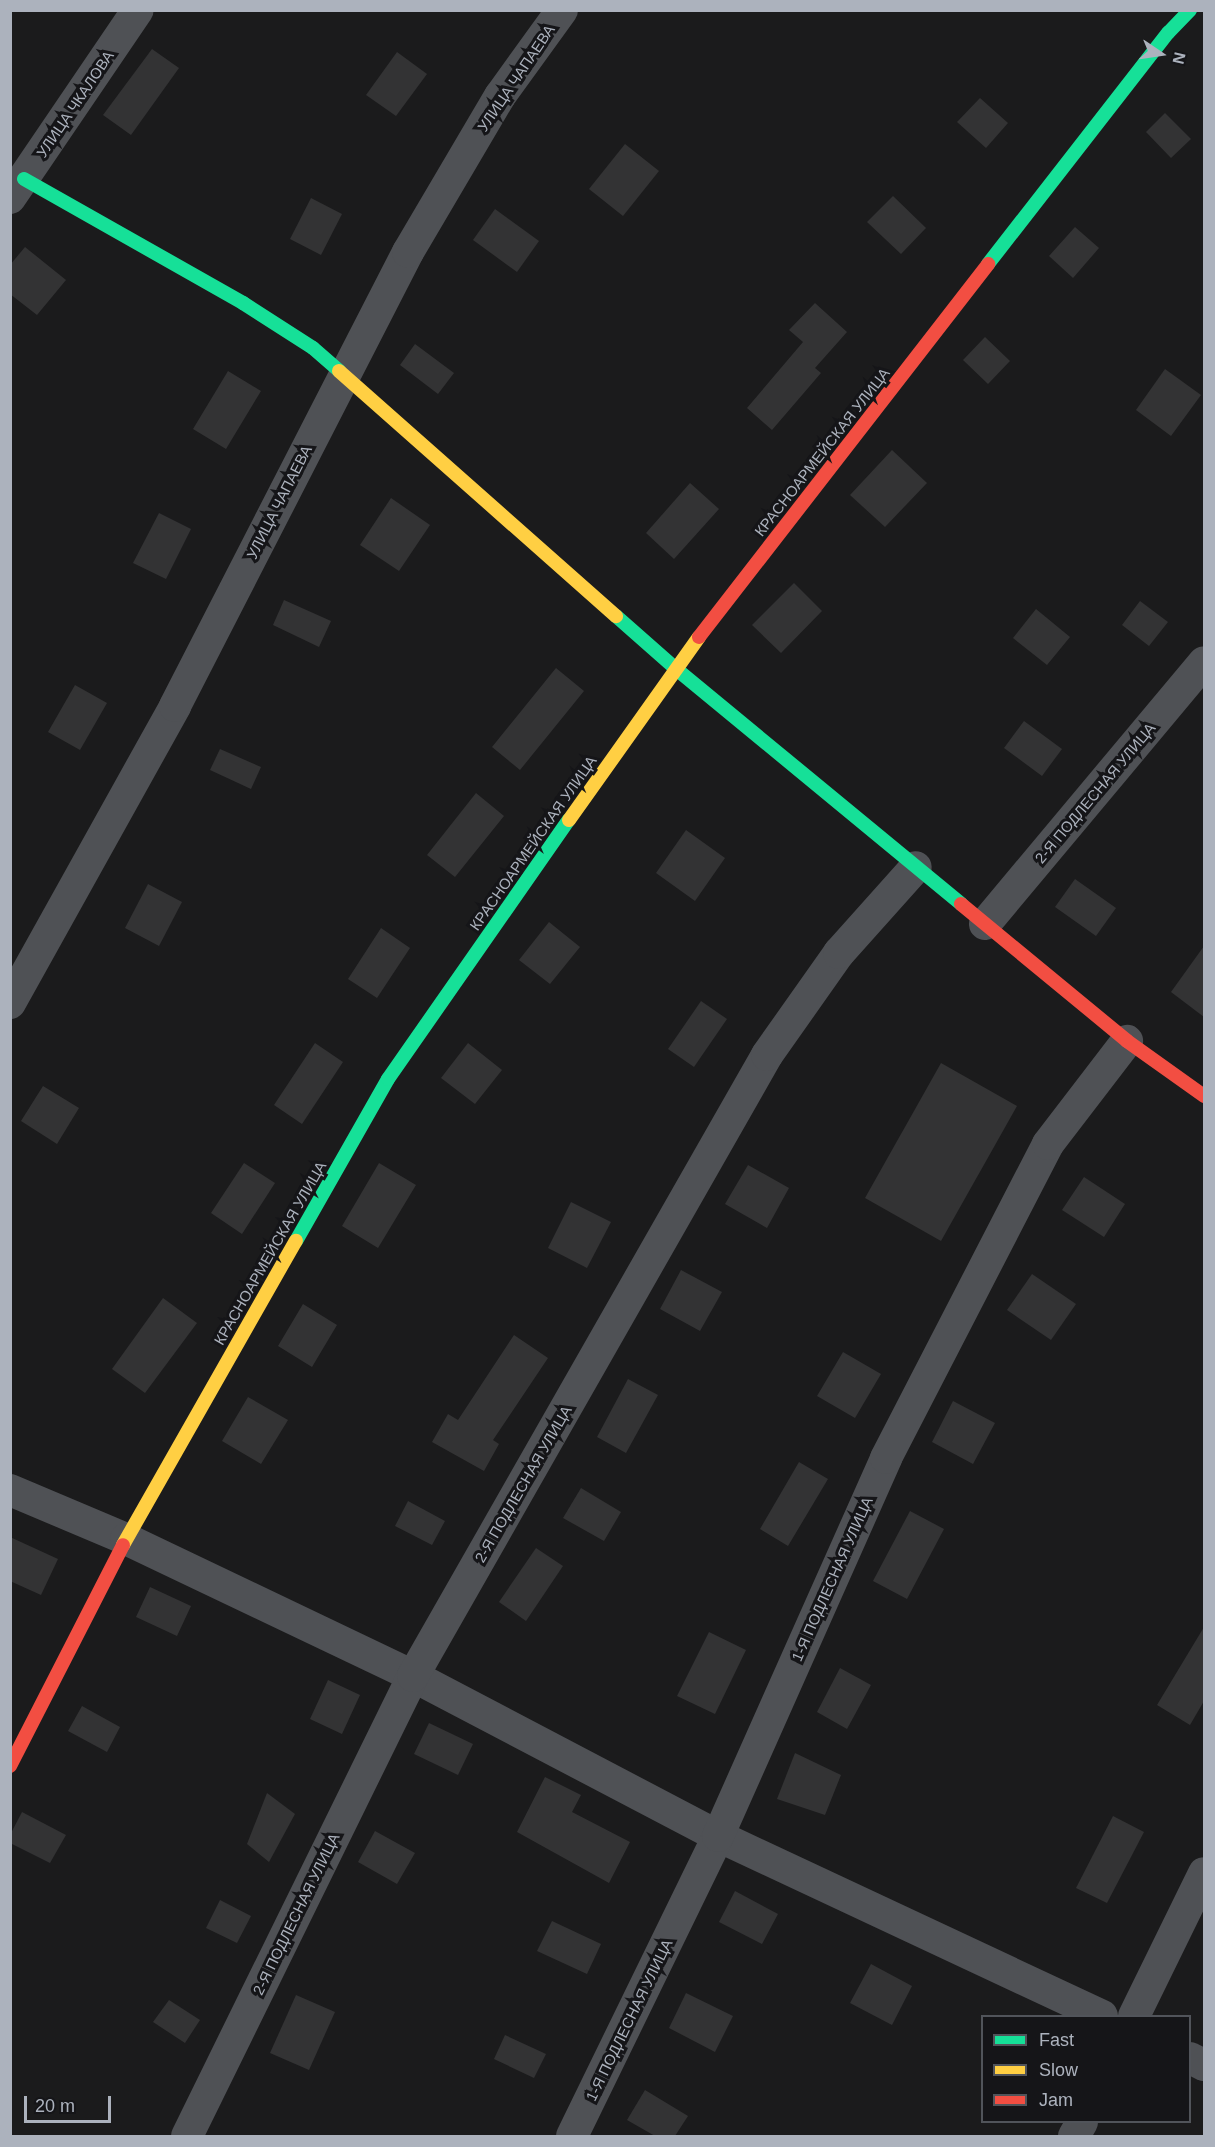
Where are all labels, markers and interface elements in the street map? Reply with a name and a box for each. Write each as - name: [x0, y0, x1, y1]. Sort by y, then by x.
- street label: УЛИЦА ЧАПАЕВА: [474, 21, 558, 135]
- north arrow: [1131, 24, 1191, 84]
- street label: УЛИЦА ЧКАЛОВА: [33, 47, 117, 161]
- text: N: [1169, 51, 1189, 66]
- street label: КРАСНОАРМЕЙСКАЯ УЛИЦА: [751, 364, 893, 540]
- street label: УЛИЦА ЧАПАЕВА: [243, 442, 315, 562]
- street label: 2-Я ПОДЛЕСНАЯ УЛИЦА: [1031, 719, 1159, 867]
- street label: КРАСНОАРМЕЙСКАЯ УЛИЦА: [466, 752, 600, 934]
- street label: КРАСНОАРМЕЙСКАЯ УЛИЦА: [210, 1158, 330, 1348]
- street label: 2-Я ПОДЛЕСНАЯ УЛИЦА: [471, 1402, 575, 1566]
- street label: 1-Я ПОДЛЕСНАЯ УЛИЦА: [788, 1494, 876, 1664]
- street label: 2-Я ПОДЛЕСНАЯ УЛИЦА: [249, 1830, 343, 1998]
- street label: 1-Я ПОДЛЕСНАЯ УЛИЦА: [582, 1936, 676, 2104]
- legend: [981, 2015, 1191, 2123]
- text: Fast: [1039, 2030, 1074, 2050]
- text: Slow: [1039, 2060, 1078, 2080]
- scale bar: [27, 2084, 114, 2122]
- text: Jam: [1039, 2090, 1073, 2110]
- text: 20 m: [35, 2096, 75, 2116]

